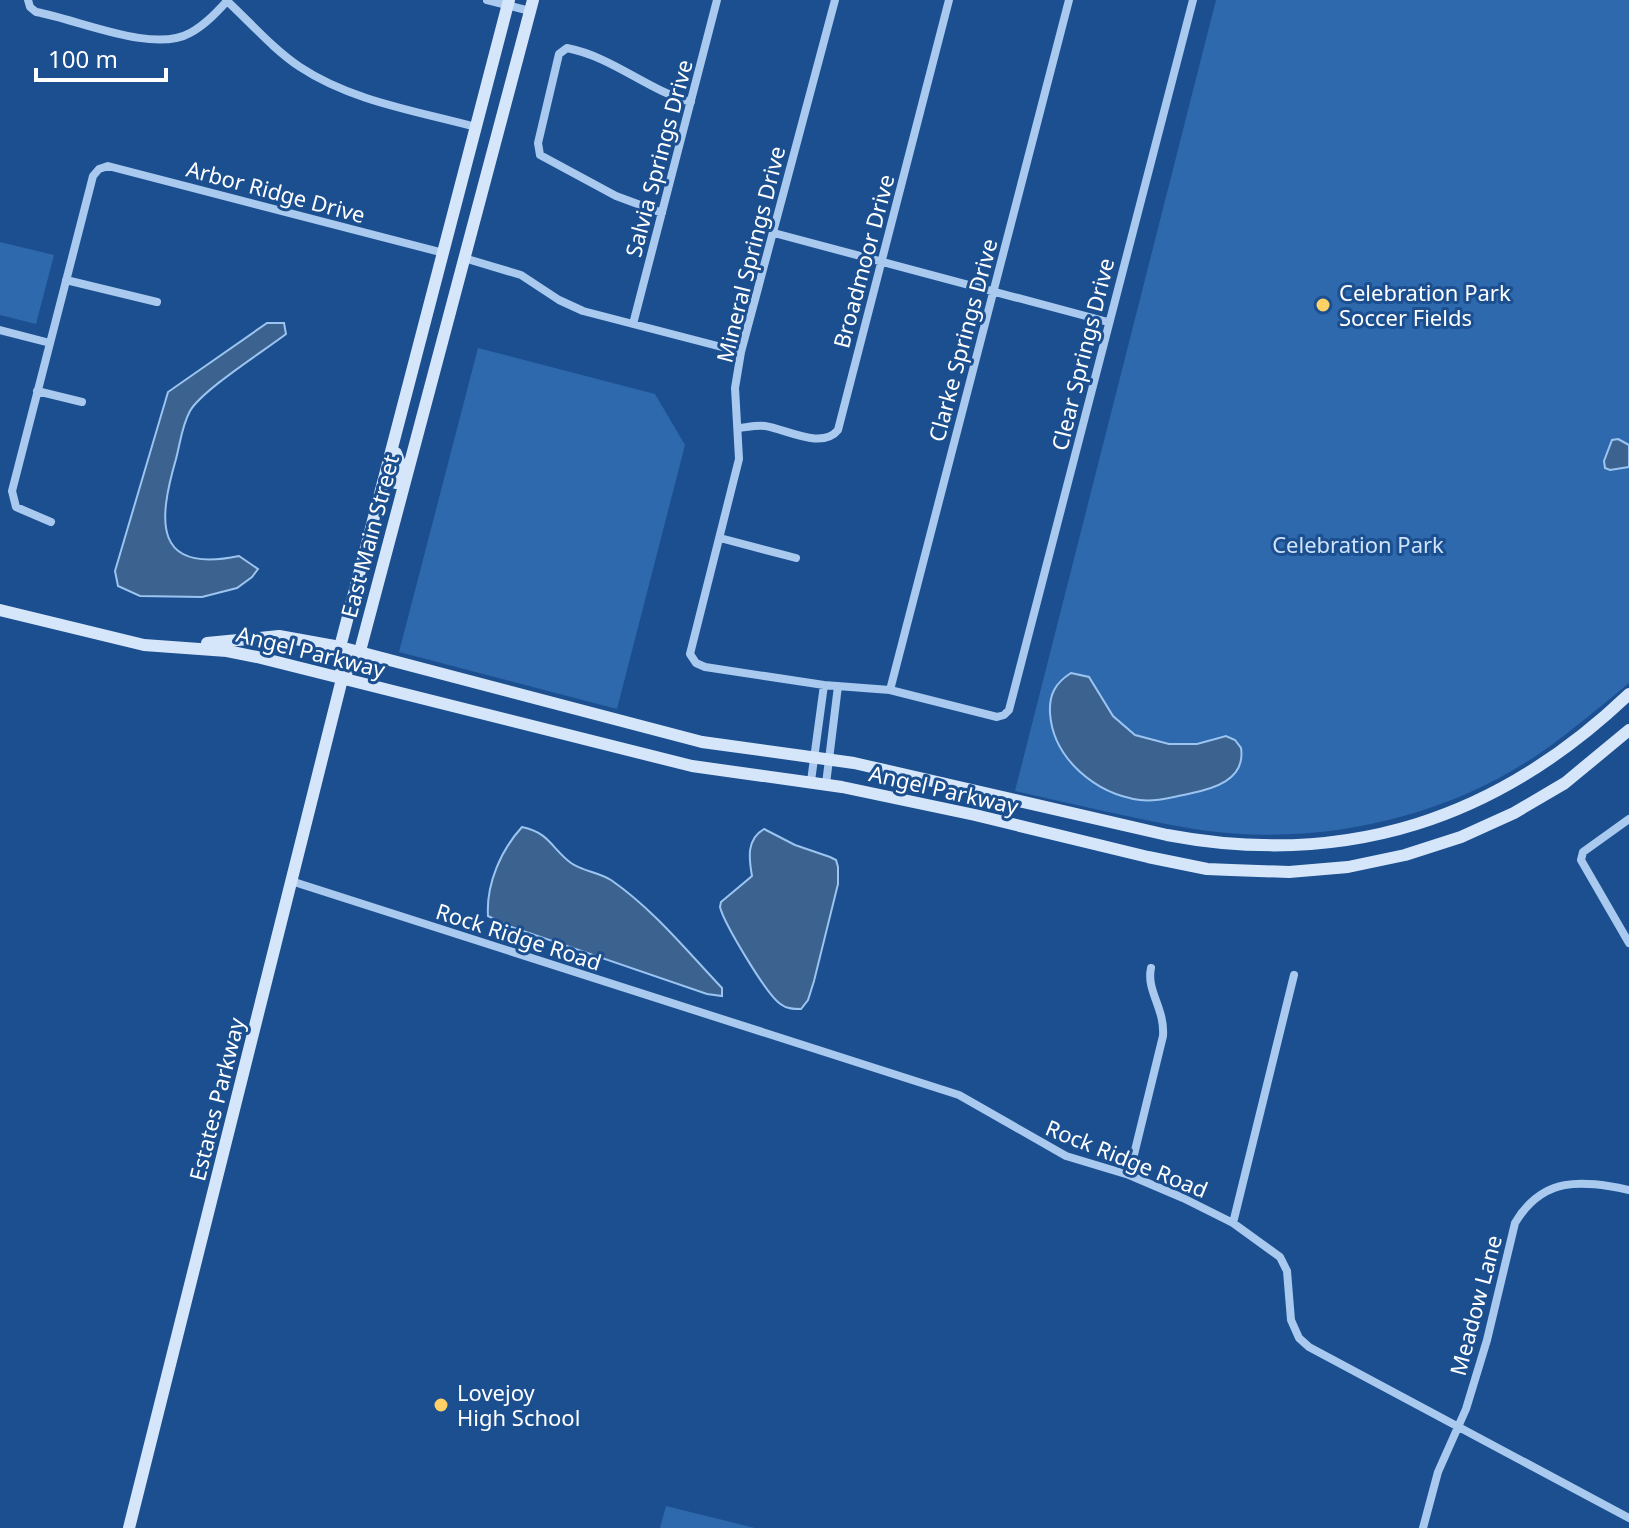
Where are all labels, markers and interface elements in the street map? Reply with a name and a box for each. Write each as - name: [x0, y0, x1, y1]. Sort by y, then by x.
- scale bar: [36, 32, 166, 82]
- text: 100 m: [48, 42, 118, 75]
- street label: Salvia Springs Drive: [617, 56, 699, 260]
- street label: Mineral Springs Drive: [709, 143, 791, 365]
- street label: Arbor Ridge Drive: [183, 153, 369, 229]
- street label: Broadmoor Drive: [825, 171, 901, 351]
- street label: Clarke Springs Drive: [920, 235, 1004, 445]
- street label: Clear Springs Drive: [1044, 255, 1120, 453]
- place label: Celebration Park Soccer Fields: [1339, 277, 1511, 332]
- marker: Celebration Park Soccer Fields: [1314, 296, 1332, 314]
- street label: East Main Street: [333, 451, 405, 621]
- park label: Celebration Park: [1272, 529, 1444, 559]
- street label: Angel Parkway: [233, 618, 389, 684]
- street label: Angel Parkway: [866, 757, 1022, 821]
- street label: Rock Ridge Road: [432, 895, 606, 977]
- street label: Estates Parkway: [181, 1014, 251, 1184]
- street label: Rock Ridge Road: [1041, 1112, 1213, 1204]
- street label: Meadow Lane: [1442, 1232, 1508, 1378]
- place label: Lovejoy High School: [457, 1377, 580, 1432]
- marker: Lovejoy High School: [432, 1396, 450, 1414]

